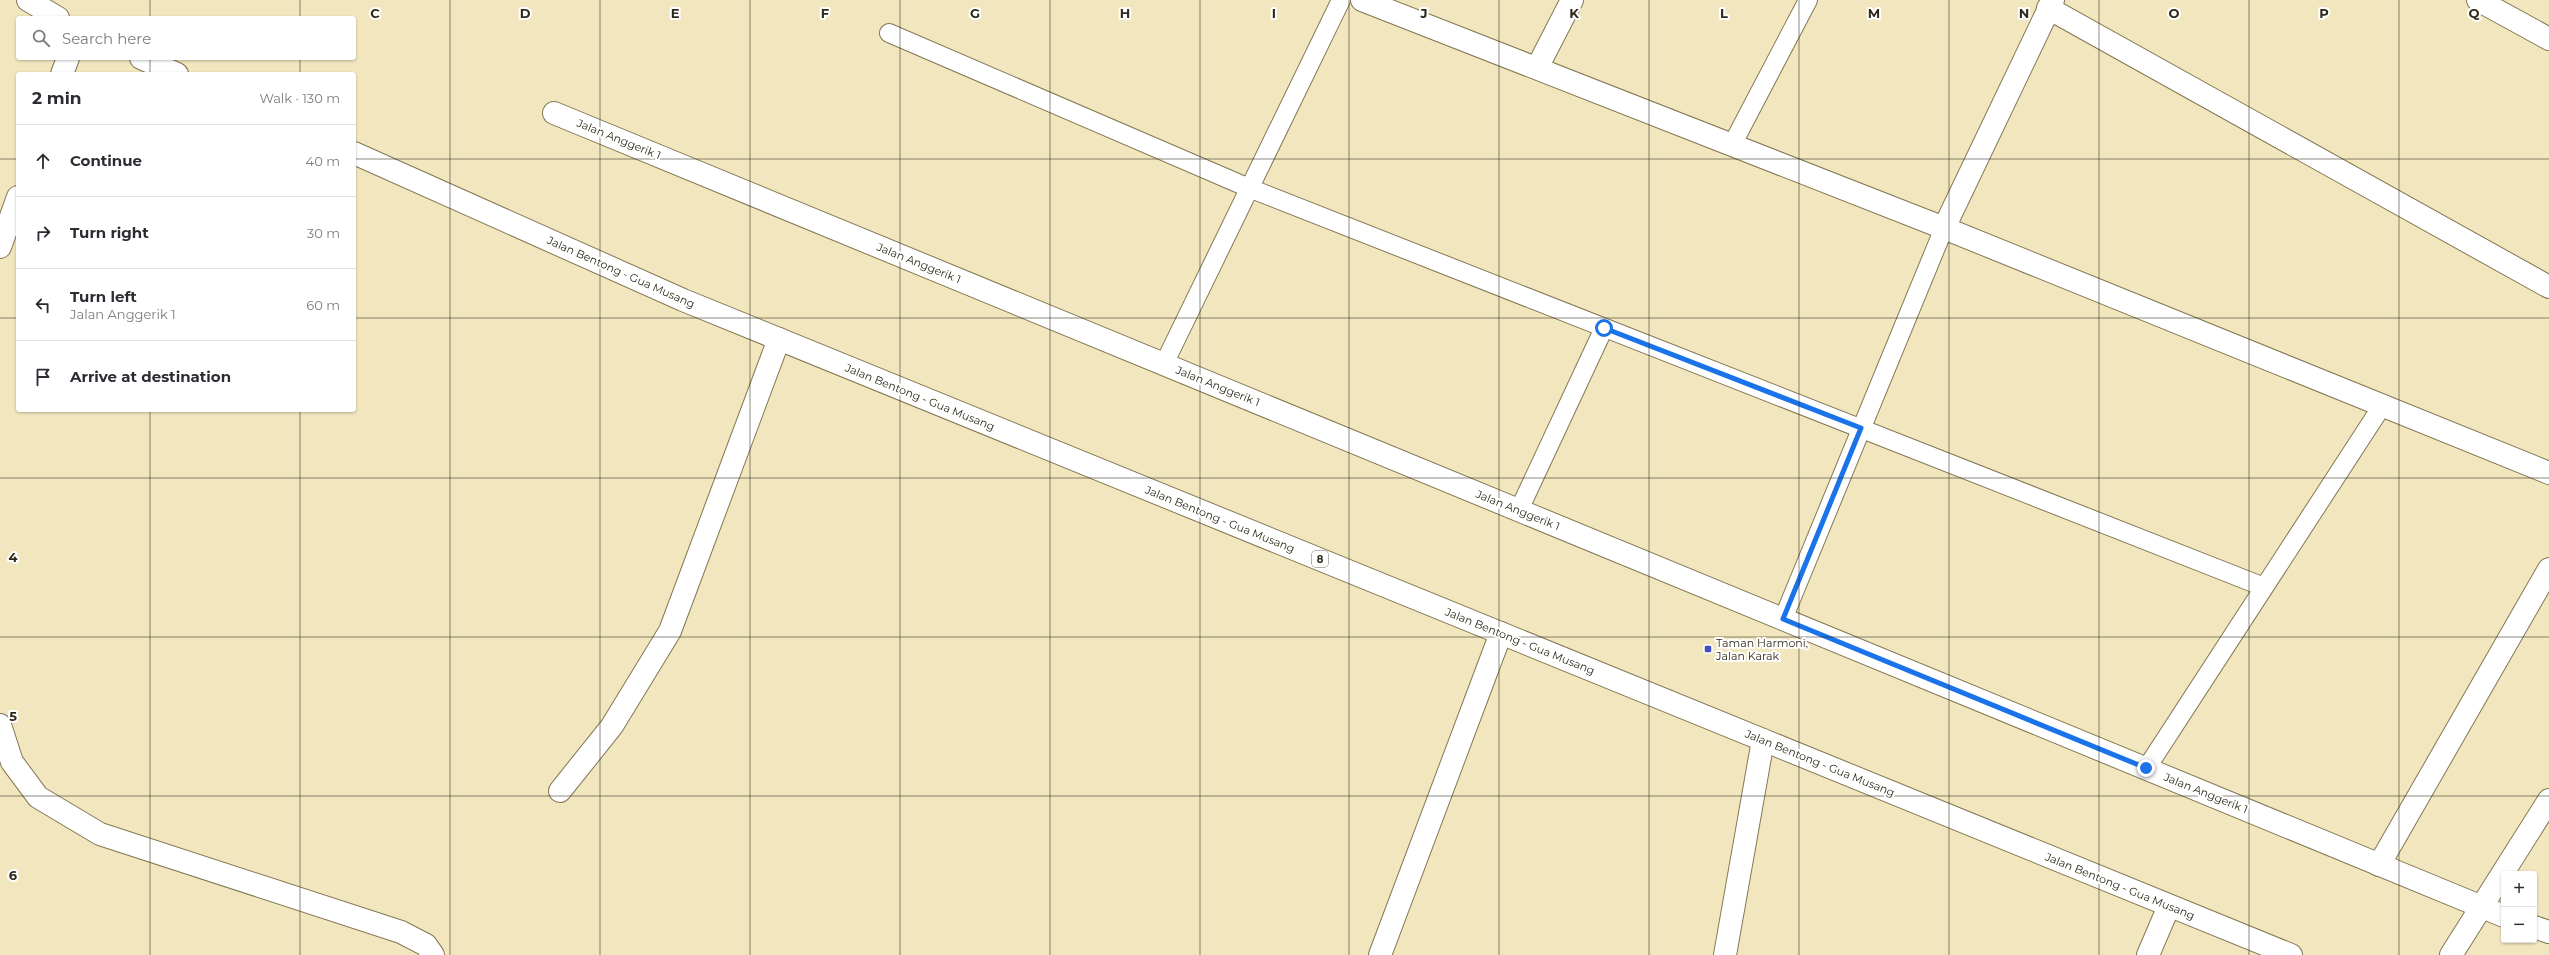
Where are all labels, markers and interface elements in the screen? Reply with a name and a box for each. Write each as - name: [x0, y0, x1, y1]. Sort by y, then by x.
- text: C: [370, 5, 380, 21]
- text: D: [520, 5, 531, 21]
- text: E: [671, 5, 680, 21]
- text: F: [821, 5, 829, 21]
- text: G: [970, 5, 980, 21]
- text: H: [1120, 5, 1130, 21]
- text: I: [1272, 5, 1276, 21]
- text: J: [1419, 5, 1428, 21]
- text: K: [1569, 5, 1579, 21]
- text: L: [1720, 5, 1728, 21]
- text: M: [1868, 5, 1880, 21]
- text: N: [2019, 5, 2029, 21]
- text: O: [2169, 5, 2180, 21]
- text: P: [2319, 5, 2329, 21]
- text: Q: [2469, 5, 2480, 21]
- search box: [16, 16, 356, 60]
- icon: search: [30, 27, 52, 49]
- text: Search here: [62, 29, 151, 48]
- text: 2 min: [32, 88, 82, 108]
- text: Walk · 130 m: [259, 90, 340, 106]
- street label: Jalan Anggerik 1: [574, 115, 663, 162]
- icon: ahead: [32, 150, 54, 172]
- text: Continue: [70, 151, 142, 170]
- text: 40 m: [306, 153, 340, 169]
- icon: right: [32, 222, 54, 244]
- text: Turn right: [70, 223, 149, 242]
- text: 30 m: [307, 225, 340, 241]
- street label: Jalan Bentong - Gua Musang: [544, 233, 697, 311]
- street label: Jalan Anggerik 1: [874, 239, 963, 286]
- text: Turn left: [70, 287, 137, 306]
- icon: left: [32, 294, 54, 316]
- text: 60 m: [306, 297, 340, 313]
- text: Jalan Anggerik 1: [70, 306, 176, 322]
- route start: [1595, 319, 1613, 337]
- street label: Jalan Bentong - Gua Musang: [842, 360, 997, 434]
- street label: Jalan Anggerik 1: [1173, 362, 1262, 409]
- icon: arrive: [32, 366, 54, 388]
- text: Arrive at destination: [70, 367, 231, 386]
- street label: Jalan Bentong - Gua Musang: [1142, 482, 1297, 556]
- street label: Jalan Anggerik 1: [1473, 486, 1562, 533]
- text: 4: [9, 549, 18, 565]
- road number: 8: [1312, 551, 1328, 567]
- street label: Jalan Bentong - Gua Musang: [1442, 604, 1597, 678]
- place label: Taman Harmoni, Jalan Karak: [1715, 636, 1808, 663]
- marker: Taman Harmoni, Jalan Karak: [1703, 644, 1713, 654]
- text: 5: [9, 708, 17, 724]
- street label: Jalan Bentong - Gua Musang: [1742, 726, 1897, 800]
- route end: [2137, 759, 2155, 777]
- street label: Jalan Anggerik 1: [2161, 769, 2250, 816]
- street label: Jalan Bentong - Gua Musang: [2042, 849, 2197, 923]
- text: 6: [9, 867, 18, 883]
- map controls: [2501, 871, 2537, 943]
- button: +: [2501, 871, 2537, 907]
- button: −: [2501, 907, 2537, 943]

